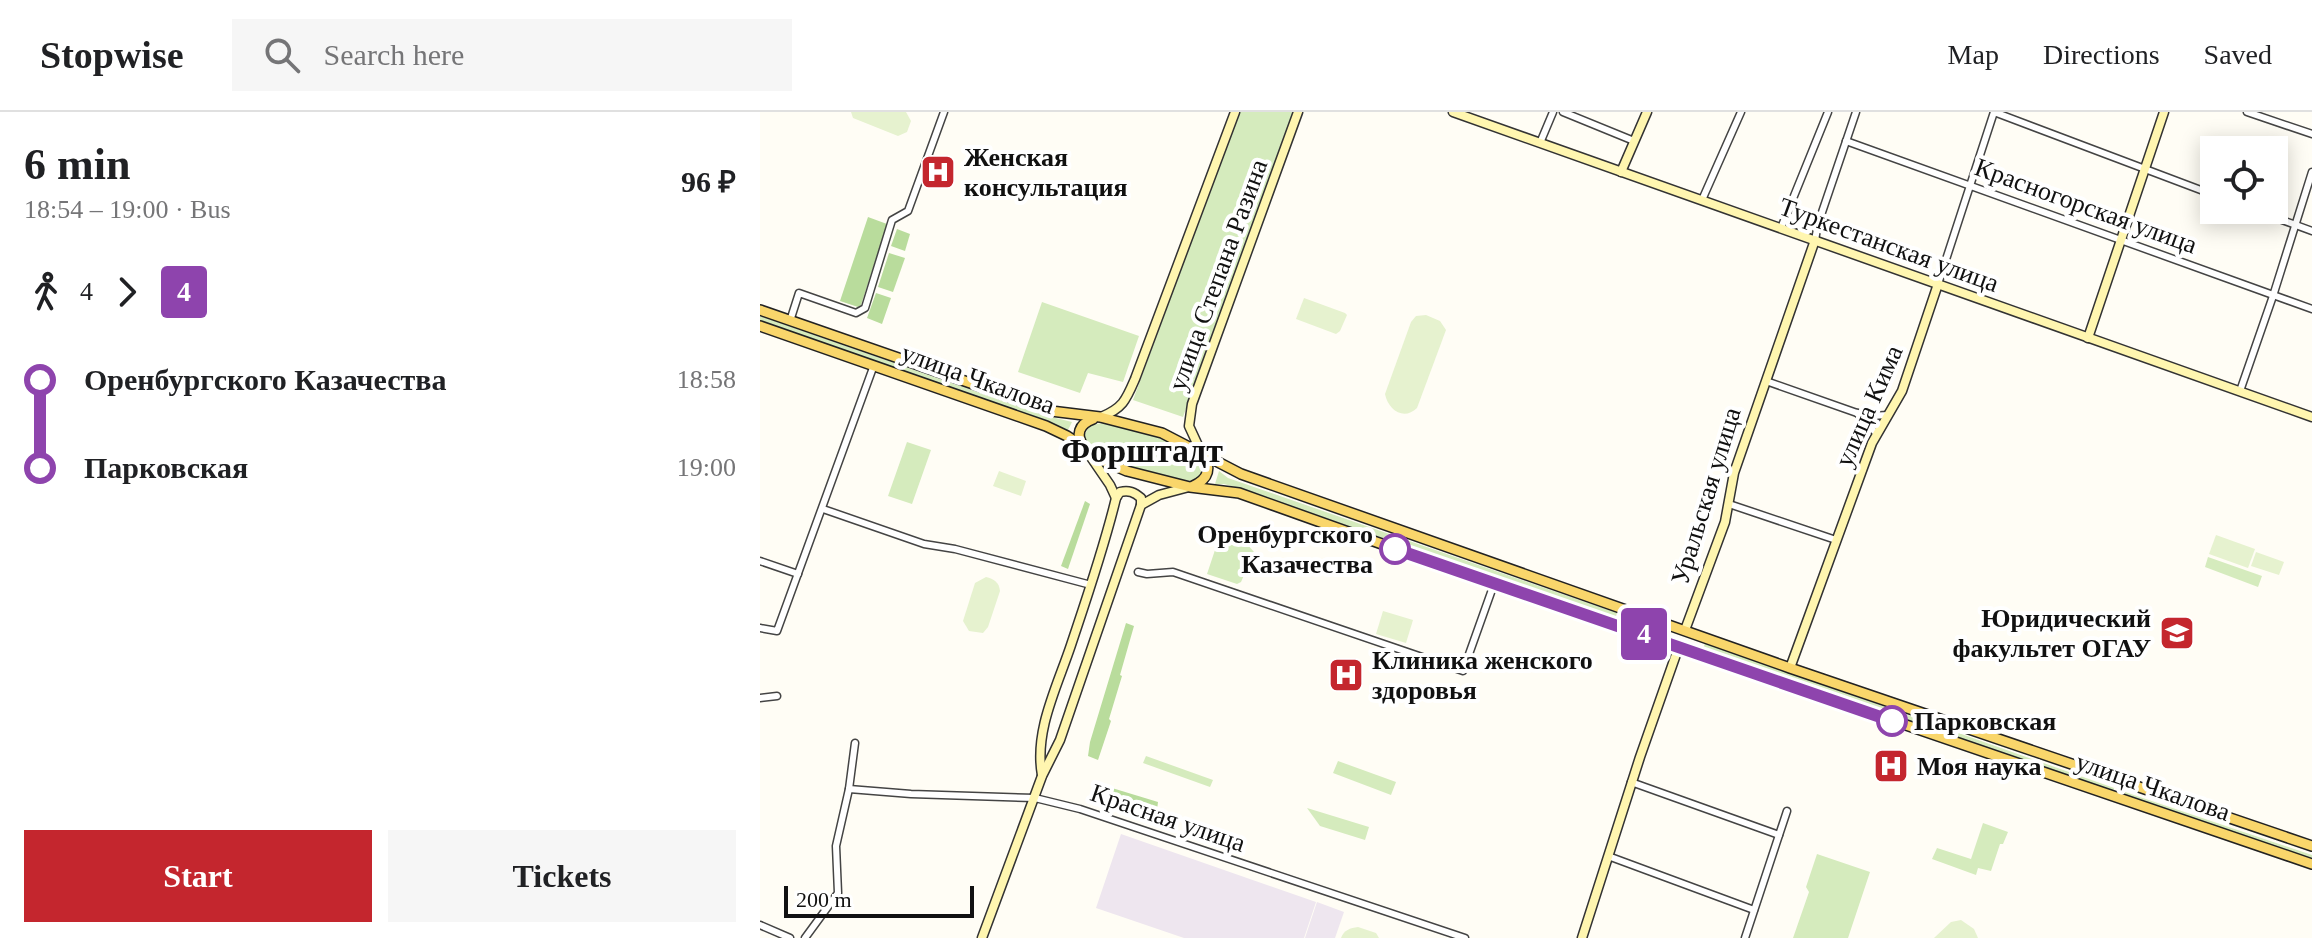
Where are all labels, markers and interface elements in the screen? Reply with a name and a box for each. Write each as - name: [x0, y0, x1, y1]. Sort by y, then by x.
- search box: [232, 19, 792, 91]
- icon: search: [260, 33, 304, 77]
- text: Stopwise: [40, 34, 184, 76]
- text: Search here: [324, 38, 464, 71]
- text: Map: [1948, 39, 1999, 70]
- text: Directions: [2043, 39, 2160, 70]
- text: Saved: [2204, 39, 2272, 70]
- map controls: [2200, 136, 2288, 224]
- button: locate: [2200, 136, 2288, 224]
- text: 6 min: [24, 140, 130, 189]
- place label: Женская консультация: [964, 143, 1128, 202]
- street label: Красногорская улица: [1971, 152, 2201, 260]
- hospital icon: Женская консультация: [919, 153, 957, 191]
- street label: улица Степана Разина: [1163, 155, 1273, 394]
- text: 96 ₽: [681, 165, 736, 198]
- street label: Туркестанская улица: [1775, 192, 2003, 298]
- text: 18:54 – 19:00 · Bus: [24, 195, 231, 224]
- icon: walk: [24, 270, 68, 314]
- icon: forward: [105, 270, 149, 314]
- text: 4: [177, 276, 191, 307]
- text: 4: [80, 277, 93, 306]
- street label: улица Чкалова: [897, 338, 1059, 420]
- street label: улица Кима: [1829, 340, 1909, 471]
- text: Оренбургского Казачества: [84, 363, 446, 396]
- text: 18:58: [677, 365, 736, 394]
- street label: Уральская улица: [1665, 403, 1747, 588]
- district label: Форштадт: [1061, 432, 1223, 469]
- text: Парковская: [84, 451, 248, 484]
- text: 19:00: [677, 453, 736, 482]
- place label: Оренбургского Казачества: [1197, 520, 1373, 579]
- marker: Оренбургского Казачества: [1380, 534, 1410, 564]
- place label: Юридический факультет ОГАУ: [1953, 604, 2151, 663]
- line badge: 4: [1618, 608, 1670, 660]
- school or university icon: Юридический факультет ОГАУ: [2158, 614, 2196, 652]
- text: 4: [1637, 618, 1651, 649]
- place label: Клиника женского здоровья: [1372, 646, 1593, 705]
- hospital icon: Клиника женского здоровья: [1327, 656, 1365, 694]
- marker: Парковская: [1877, 706, 1907, 736]
- place label: Парковская: [1914, 707, 2056, 736]
- hospital icon: Моя наука: [1872, 747, 1910, 785]
- street label: улица Чкалова: [2072, 747, 2234, 827]
- place label: Моя наука: [1917, 752, 2042, 781]
- street label: Красная улица: [1087, 778, 1250, 858]
- button: Start: [24, 830, 372, 922]
- button: Tickets: [388, 830, 736, 922]
- scale bar: [784, 882, 974, 918]
- text: 200 m: [796, 887, 852, 912]

